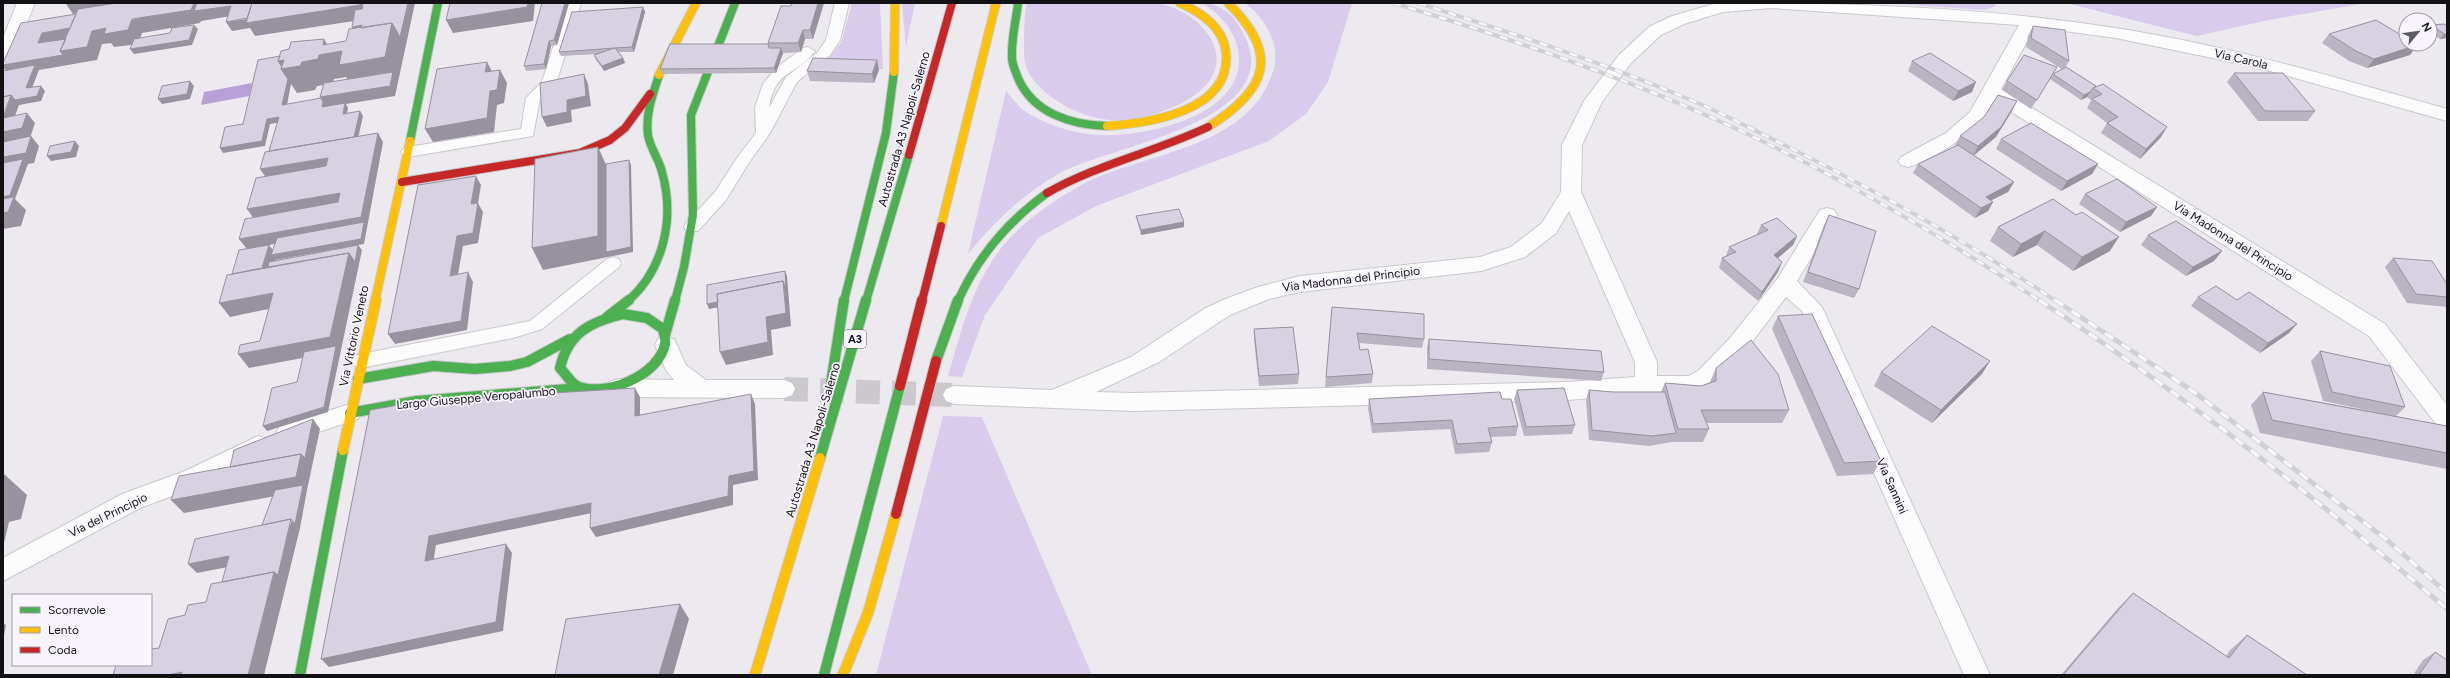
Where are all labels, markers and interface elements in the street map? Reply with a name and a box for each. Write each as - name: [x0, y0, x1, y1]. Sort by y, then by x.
- north arrow: [2398, 12, 2438, 52]
- text: N: [2419, 21, 2434, 34]
- street label: Via Carola: [2213, 46, 2269, 72]
- street label: Autostrada A3 Napoli-Salerno: [875, 50, 933, 208]
- street label: Via Madonna del Principio: [2170, 198, 2296, 284]
- street label: Via Madonna del Principio: [1281, 264, 1421, 294]
- street label: Via Vittorio Veneto: [336, 284, 372, 388]
- road number: A3: [844, 330, 866, 348]
- street label: Autostrada A3 Napoli-Salerno: [783, 361, 843, 519]
- street label: Largo Giuseppe Veropalumbo: [396, 384, 556, 412]
- street label: Via Sannini: [1874, 456, 1910, 516]
- street label: Via del Principio: [66, 490, 150, 540]
- legend: [12, 594, 152, 666]
- text: Scorrevole: [48, 603, 106, 617]
- text: Lento: [48, 623, 79, 637]
- text: Coda: [48, 643, 77, 657]

